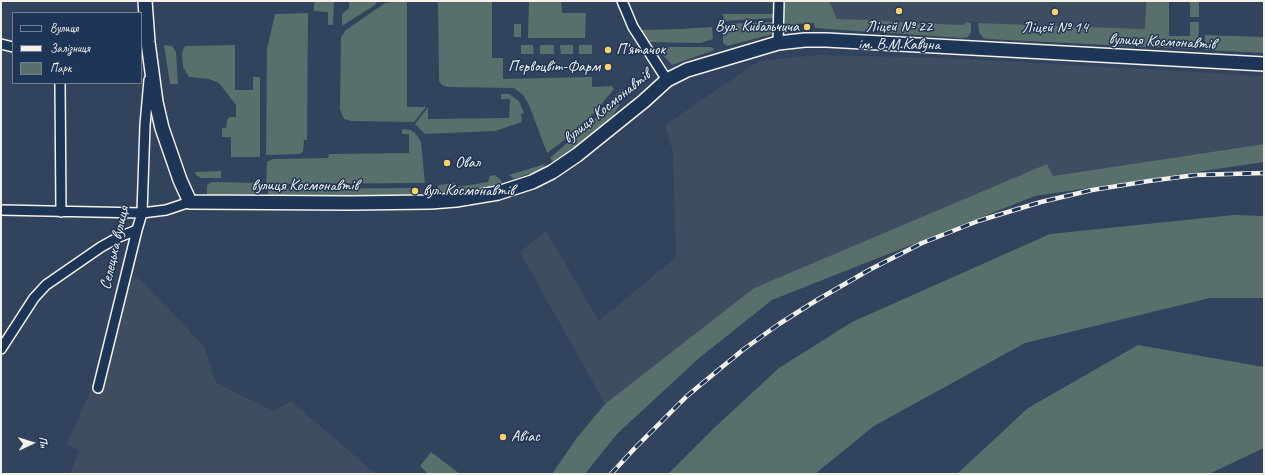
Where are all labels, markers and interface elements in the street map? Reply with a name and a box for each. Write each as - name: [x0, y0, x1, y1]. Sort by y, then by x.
- marker: Ліцей № 22 ім. В.М.Кавуна: [894, 6, 904, 16]
- marker: Ліцей № 14: [1050, 7, 1060, 17]
- legend: [12, 12, 142, 84]
- place label: Вул. Кибальчича: [715, 17, 799, 37]
- place label: Ліцей № 22 ім. В.М.Кавуна: [858, 17, 940, 55]
- place label: Ліцей № 14: [1022, 18, 1088, 38]
- text: Вулиця: [50, 20, 78, 36]
- marker: Вул. Кибальчича: [802, 22, 812, 32]
- street label: вулиця Космонавтів: [1108, 30, 1216, 54]
- text: Залізниця: [50, 40, 90, 56]
- place label: П'ятачок: [616, 40, 665, 60]
- marker: П'ятачок: [603, 45, 613, 55]
- place label: Первоцвіт-Фарм: [508, 57, 600, 77]
- text: Парк: [50, 60, 71, 76]
- marker: Первоцвіт-Фарм: [603, 62, 613, 72]
- street label: вулиця Космонавтів: [559, 66, 655, 148]
- place label: Овал: [455, 153, 480, 173]
- marker: Овал: [442, 158, 452, 168]
- street label: вулиця Космонавтів: [252, 176, 358, 196]
- place label: вул. Космонавтів: [423, 181, 514, 201]
- marker: вул. Космонавтів: [410, 186, 420, 196]
- street label: Селецька вулиця: [96, 204, 134, 292]
- north arrow: [12, 423, 52, 463]
- place label: Авіас: [511, 427, 540, 447]
- marker: Авіас: [498, 432, 508, 442]
- text: Пн: [37, 436, 51, 448]

